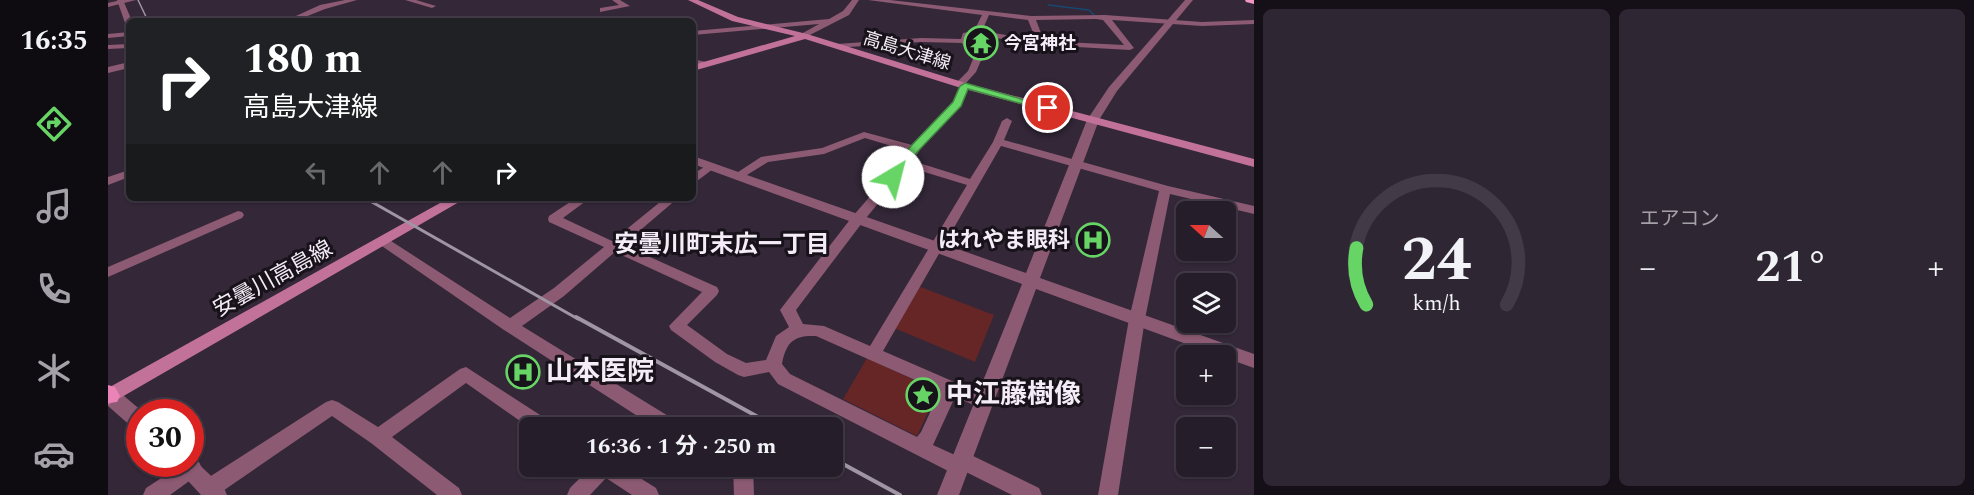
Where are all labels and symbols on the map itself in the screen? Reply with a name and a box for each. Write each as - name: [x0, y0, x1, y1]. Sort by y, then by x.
- street label: 高島大津線: [860, 25, 954, 77]
- temple icon: 今宮神社: [963, 25, 999, 61]
- place label: 今宮神社: [1004, 30, 1076, 57]
- pin: [1022, 82, 1073, 133]
- position arrow: [861, 145, 925, 209]
- north arrow: [1176, 201, 1236, 261]
- hospital icon: はれやま眼科: [1075, 222, 1111, 258]
- place label: はれやま眼科: [938, 224, 1070, 257]
- district label: 安曇川町末広一丁目: [614, 227, 830, 263]
- street label: 安曇川高島線: [207, 233, 339, 325]
- place label: 山本医院: [546, 351, 654, 393]
- hospital icon: 山本医院: [505, 354, 541, 390]
- place label: 中江藤樹像: [946, 374, 1081, 416]
- place icon: 中江藤樹像: [905, 377, 941, 413]
- speed limit sign: 30: [126, 399, 204, 477]

